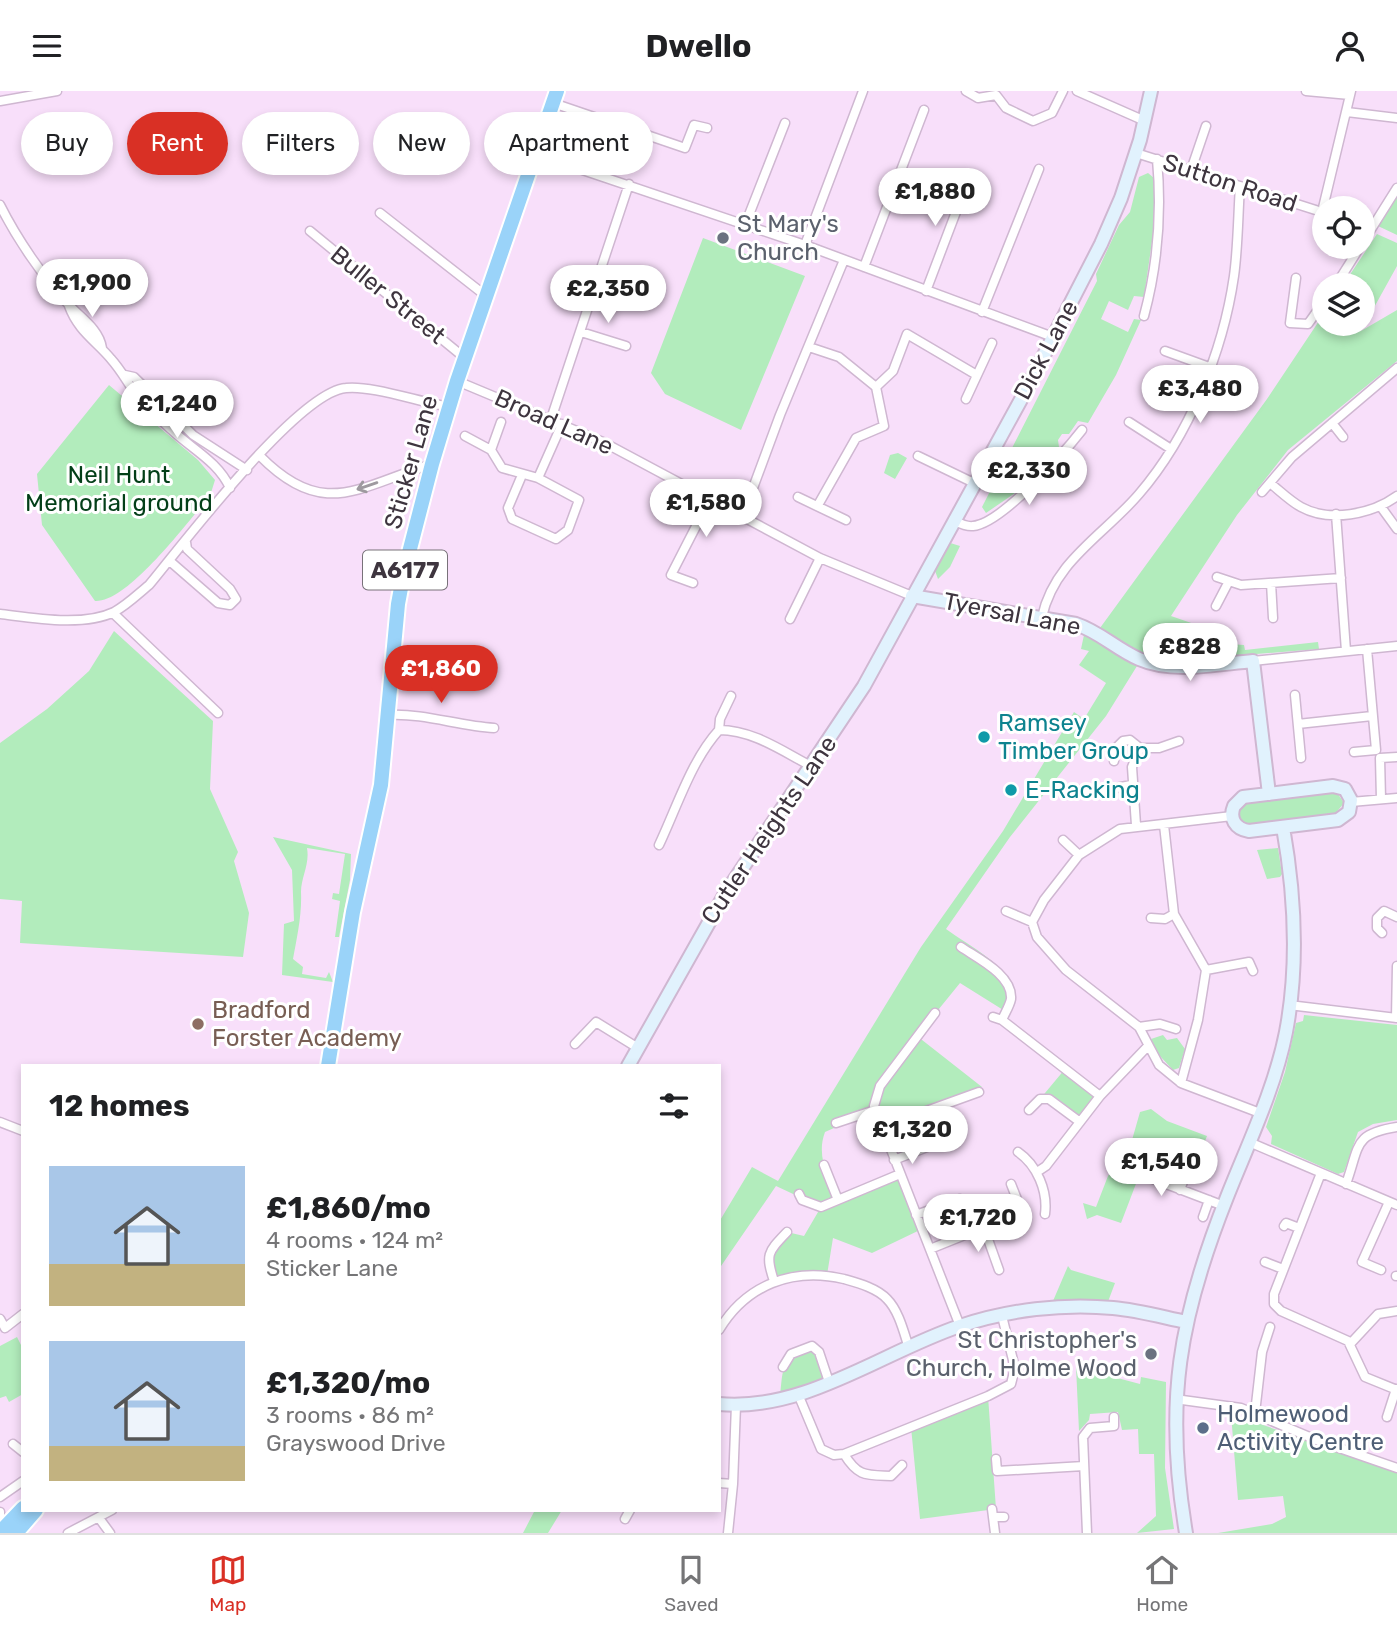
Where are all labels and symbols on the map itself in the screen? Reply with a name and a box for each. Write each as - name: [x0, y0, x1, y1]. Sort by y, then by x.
- street label: Sutton Road: [1159, 148, 1301, 218]
- pin: £1,880: [878, 169, 992, 228]
- place label: St Mary's Church: [737, 210, 839, 266]
- marker: St Mary's Church: [715, 230, 731, 246]
- street label: Buller Street: [325, 240, 451, 350]
- pin: £1,900: [35, 259, 149, 319]
- pin: £2,350: [551, 265, 665, 325]
- street label: Dick Lane: [1008, 296, 1084, 404]
- pin: £3,480: [1143, 365, 1257, 425]
- pin: £1,240: [120, 381, 234, 440]
- street label: Broad Lane: [490, 383, 618, 461]
- street label: Sticker Lane: [379, 392, 443, 532]
- pin: £2,330: [972, 447, 1086, 507]
- park label: Neil Hunt Memorial ground: [25, 461, 213, 517]
- pin: £1,580: [649, 479, 763, 539]
- one-way arrow: [357, 481, 379, 493]
- road number: A6177: [363, 551, 447, 590]
- street label: Tyersal Lane: [941, 587, 1083, 641]
- pin: £828: [1149, 623, 1231, 683]
- pin: £1,860: [384, 645, 498, 705]
- place label: Ramsey Timber Group: [998, 709, 1149, 765]
- marker: Ramsey Timber Group: [976, 729, 992, 745]
- street label: Cutler Heights Lane: [696, 731, 842, 929]
- place label: E-Racking: [1025, 776, 1140, 804]
- marker: E-Racking: [1003, 782, 1019, 798]
- place label: Bradford Forster Academy: [212, 996, 402, 1052]
- marker: Bradford Forster Academy: [190, 1016, 206, 1032]
- pin: £1,320: [855, 1107, 969, 1166]
- pin: £1,540: [1104, 1139, 1218, 1198]
- pin: £1,720: [921, 1195, 1035, 1254]
- place label: St Christopher's Church, Holme Wood: [906, 1326, 1137, 1382]
- marker: St Christopher's Church, Holme Wood: [1143, 1346, 1159, 1362]
- place label: Holmewood Activity Centre: [1217, 1400, 1384, 1456]
- marker: Holmewood Activity Centre: [1195, 1420, 1211, 1436]

